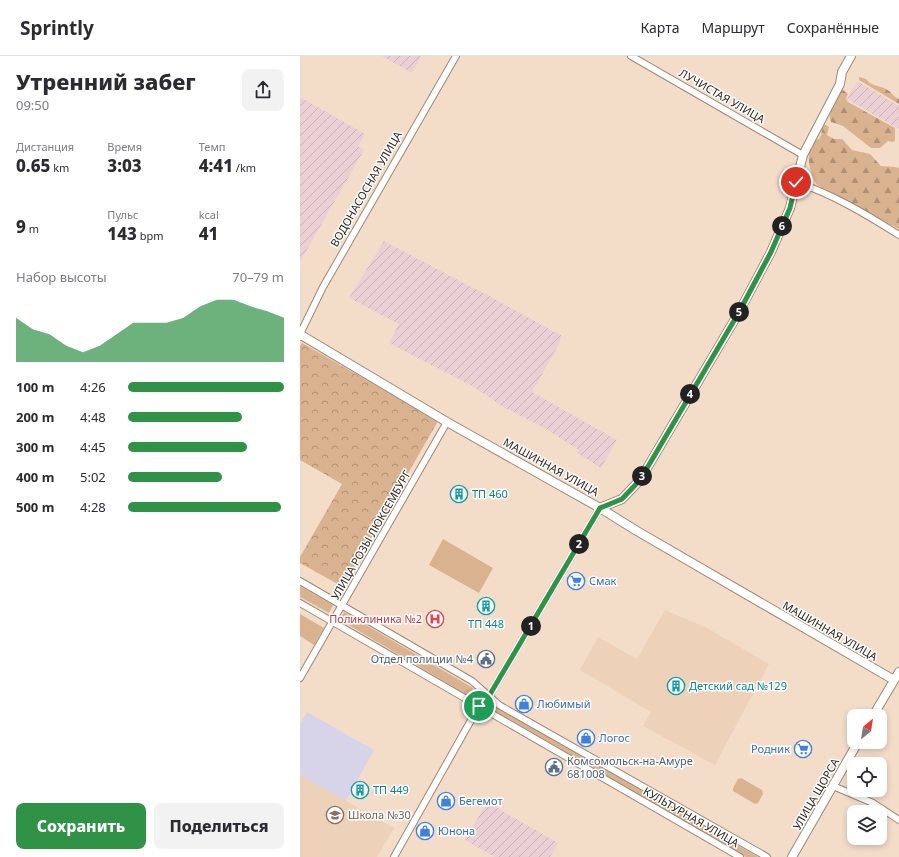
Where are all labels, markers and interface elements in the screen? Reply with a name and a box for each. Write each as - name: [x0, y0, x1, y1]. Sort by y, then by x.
- text: Sprintly: [20, 15, 94, 41]
- text: Карта: [640, 18, 679, 37]
- text: Маршрут: [701, 18, 765, 37]
- text: Сохранённые: [787, 18, 879, 37]
- street label: ЛУЧИСТАЯ УЛИЦА: [677, 65, 769, 127]
- text: Утренний забег: [16, 66, 196, 96]
- button: share: [242, 69, 284, 111]
- text: 09:50: [16, 96, 49, 114]
- street label: ВОДОНАСОСНАЯ УЛИЦА: [326, 127, 405, 249]
- text: Дистанция: [16, 139, 74, 154]
- text: Время: [107, 139, 142, 154]
- text: Темп: [199, 139, 226, 154]
- text: 0.65: [16, 154, 50, 177]
- text: 3:03: [107, 154, 142, 177]
- text: 4:41: [199, 154, 233, 177]
- text: km: [50, 160, 69, 175]
- text: /km: [233, 160, 256, 175]
- pin: [779, 165, 813, 199]
- icon: check: [785, 171, 807, 193]
- text: Пульс: [107, 207, 138, 222]
- text: kcal: [199, 207, 219, 222]
- text: 9: [16, 215, 26, 238]
- pin: 6: [772, 216, 792, 236]
- text: 6: [779, 218, 785, 233]
- text: m: [26, 221, 39, 236]
- text: 143: [107, 222, 137, 245]
- text: 41: [199, 222, 218, 245]
- text: bpm: [137, 228, 164, 243]
- text: Набор высоты: [16, 268, 107, 286]
- text: 70–79 m: [232, 268, 284, 286]
- pin: 5: [729, 302, 749, 322]
- text: 5: [736, 304, 742, 319]
- text: 100 m: [16, 378, 54, 396]
- text: 4:26: [80, 378, 106, 396]
- pin: 4: [680, 384, 700, 404]
- text: 4: [687, 386, 693, 401]
- text: 200 m: [16, 408, 54, 426]
- text: 4:48: [80, 408, 106, 426]
- street label: МАШИННАЯ УЛИЦА: [501, 434, 602, 500]
- text: 300 m: [16, 438, 54, 456]
- text: 4:45: [80, 438, 106, 456]
- pin: 3: [632, 466, 652, 486]
- street label: УЛИЦА РОЗЫ ЛЮКСЕМБУРГ: [327, 467, 414, 602]
- text: 400 m: [16, 468, 54, 486]
- text: 5:02: [80, 468, 106, 486]
- text: 3: [639, 468, 645, 483]
- building icon: ТП 460: [449, 484, 469, 504]
- place label: ТП 460: [472, 486, 508, 501]
- text: 500 m: [16, 498, 54, 516]
- text: 4:28: [80, 498, 106, 516]
- pin: 2: [569, 534, 589, 554]
- text: 2: [576, 536, 582, 551]
- supermarket icon: Смак: [566, 571, 586, 591]
- place label: Смак: [589, 573, 617, 588]
- building icon: ТП 448: [476, 596, 496, 616]
- street label: МАШИННАЯ УЛИЦА: [780, 597, 881, 664]
- hospital icon: Поликлиника №2: [425, 609, 445, 629]
- place label: Поликлиника №2: [329, 611, 422, 626]
- place label: ТП 448: [468, 616, 504, 631]
- pin: 1: [521, 616, 541, 636]
- text: 1: [528, 618, 534, 633]
- public building icon: Отдел полиции №4: [476, 649, 496, 669]
- place label: Отдел полиции №4: [371, 651, 474, 666]
- building icon: Детский сад №129: [666, 676, 686, 696]
- place label: Детский сад №129: [689, 678, 787, 693]
- pin: [462, 689, 496, 723]
- shop icon: Любимый: [514, 694, 534, 714]
- icon: arrive: [468, 695, 490, 717]
- place label: Любимый: [537, 696, 591, 711]
- north arrow: [847, 709, 887, 749]
- map controls: [847, 709, 887, 845]
- shop icon: Логос: [576, 728, 596, 748]
- place label: Логос: [599, 730, 630, 745]
- supermarket icon: Родник: [793, 739, 813, 759]
- place label: Родник: [751, 741, 790, 756]
- place label: Комсомольск-на-Амуре 681008: [567, 753, 693, 781]
- street label: УЛИЦА ЩОРСА: [789, 754, 843, 832]
- public building icon: Комсомольск-на-Амуре 681008: [544, 757, 564, 777]
- button: locate: [847, 757, 887, 797]
- building icon: ТП 449: [350, 780, 370, 800]
- place label: ТП 449: [373, 782, 409, 797]
- street label: КУЛЬТУРНАЯ УЛИЦА: [641, 783, 743, 851]
- shop icon: Бегемот: [436, 791, 456, 811]
- place label: Бегемот: [459, 793, 503, 808]
- button: Сохранить: [16, 803, 146, 849]
- button: Поделиться: [154, 803, 284, 849]
- school or university icon: Школа №30: [325, 805, 345, 825]
- button: layers: [847, 805, 887, 845]
- place label: Школа №30: [348, 807, 411, 822]
- shop icon: Юнона: [415, 821, 435, 841]
- place label: Юнона: [438, 823, 475, 838]

